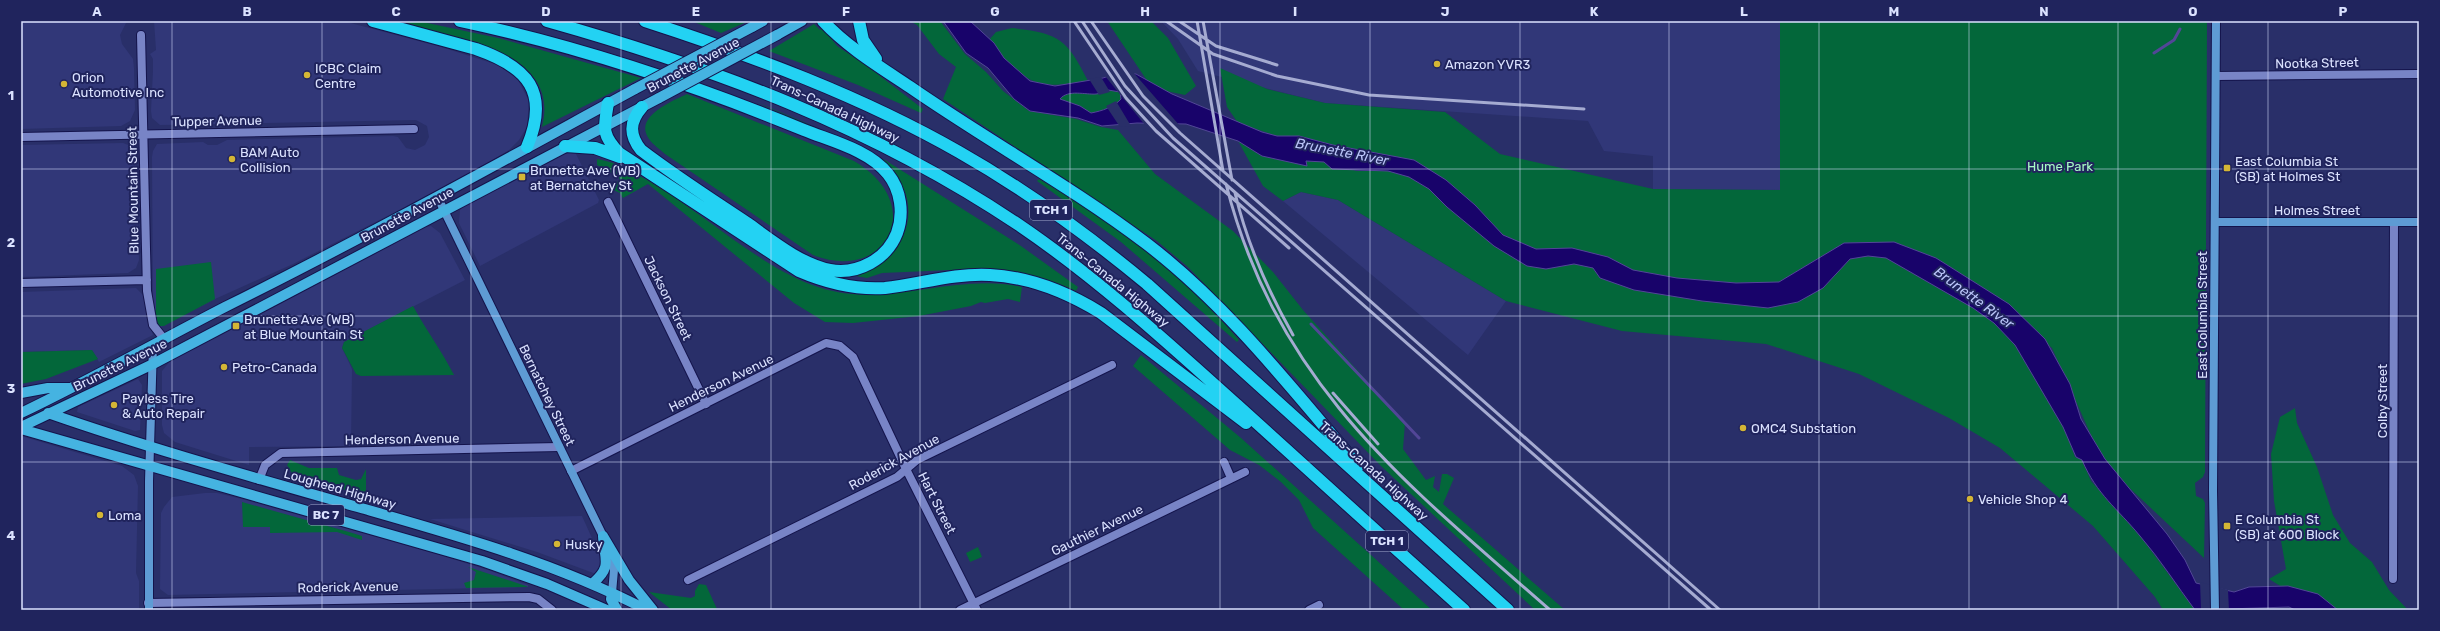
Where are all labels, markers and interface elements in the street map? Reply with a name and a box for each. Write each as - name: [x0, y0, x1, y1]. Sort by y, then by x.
- text: A: [92, 4, 102, 19]
- text: B: [242, 4, 252, 19]
- text: C: [391, 4, 401, 19]
- text: D: [541, 4, 551, 19]
- text: E: [692, 4, 700, 19]
- text: F: [842, 4, 850, 19]
- text: G: [990, 4, 1000, 19]
- text: H: [1140, 4, 1150, 19]
- text: I: [1293, 4, 1297, 19]
- text: J: [1441, 4, 1449, 19]
- text: K: [1590, 4, 1599, 19]
- text: L: [1740, 4, 1748, 19]
- text: M: [1889, 4, 1899, 19]
- text: N: [2039, 4, 2049, 19]
- text: O: [2188, 4, 2198, 19]
- text: P: [2339, 4, 2348, 19]
- street label: Brunette Avenue: [644, 34, 742, 96]
- street label: Nootka Street: [2275, 55, 2359, 71]
- place label: Amazon YVR3: [1445, 57, 1531, 72]
- marker: Amazon YVR3: [1432, 59, 1442, 69]
- place label: ICBC Claim Centre: [315, 61, 381, 91]
- place label: Orion Automotive Inc: [72, 70, 164, 100]
- marker: ICBC Claim Centre: [302, 70, 312, 80]
- street label: Trans-Canada Highway: [768, 72, 902, 146]
- marker: Orion Automotive Inc: [59, 79, 69, 89]
- text: 1: [8, 88, 14, 103]
- street label: Tupper Avenue: [172, 113, 262, 129]
- street label: Blue Mountain Street: [124, 126, 142, 254]
- water label: Brunette River: [1294, 135, 1391, 170]
- place label: BAM Auto Collision: [240, 145, 299, 175]
- marker: BAM Auto Collision: [227, 154, 237, 164]
- place label: East Columbia St (SB) at Holmes St: [2235, 154, 2340, 184]
- park label: Hume Park: [2027, 159, 2093, 174]
- place label: Brunette Ave (WB) at Bernatchey St: [530, 163, 640, 193]
- marker: East Columbia St (SB) at Holmes St: [2222, 163, 2232, 173]
- marker: Brunette Ave (WB) at Bernatchey St: [517, 172, 527, 182]
- street label: Brunette Avenue: [358, 184, 456, 246]
- road number: TCH 1: [1030, 200, 1072, 220]
- street label: Holmes Street: [2274, 203, 2360, 218]
- street label: Trans-Canada Highway: [1053, 230, 1172, 331]
- text: 2: [7, 235, 15, 250]
- street label: East Columbia Street: [2195, 251, 2210, 379]
- street label: Jackson Street: [641, 253, 695, 343]
- water label: Brunette River: [1931, 263, 2018, 333]
- place label: Brunette Ave (WB) at Blue Mountain St: [244, 312, 363, 342]
- marker: Brunette Ave (WB) at Blue Mountain St: [231, 321, 241, 331]
- street label: Brunette Avenue: [71, 336, 169, 394]
- street label: Bernatchey Street: [516, 342, 578, 448]
- street label: Henderson Avenue: [666, 351, 776, 415]
- place label: Petro-Canada: [232, 360, 317, 375]
- marker: Petro-Canada: [219, 362, 229, 372]
- street label: Colby Street: [2375, 364, 2390, 438]
- text: 3: [7, 381, 16, 396]
- place label: Payless Tire & Auto Repair: [122, 391, 205, 421]
- marker: Payless Tire & Auto Repair: [109, 400, 119, 410]
- street label: Trans-Canada Highway: [1316, 418, 1431, 524]
- place label: OMC4 Substation: [1751, 421, 1856, 436]
- marker: OMC4 Substation: [1738, 423, 1748, 433]
- street label: Henderson Avenue: [345, 430, 459, 448]
- street label: Roderick Avenue: [846, 431, 942, 493]
- street label: Lougheed Highway: [282, 466, 398, 513]
- street label: Hart Street: [915, 470, 959, 536]
- place label: Vehicle Shop 4: [1978, 492, 2067, 507]
- marker: Vehicle Shop 4: [1965, 494, 1975, 504]
- street label: Gauthier Avenue: [1049, 501, 1145, 559]
- road number: BC 7: [308, 505, 344, 525]
- place label: Loma: [108, 508, 141, 523]
- marker: Loma: [95, 510, 105, 520]
- place label: E Columbia St (SB) at 600 Block: [2235, 512, 2340, 542]
- marker: E Columbia St (SB) at 600 Block: [2222, 521, 2232, 531]
- text: 4: [7, 528, 16, 543]
- road number: TCH 1: [1366, 531, 1408, 551]
- place label: Husky: [565, 537, 603, 552]
- marker: Husky: [552, 539, 562, 549]
- street label: Roderick Avenue: [297, 579, 399, 595]

